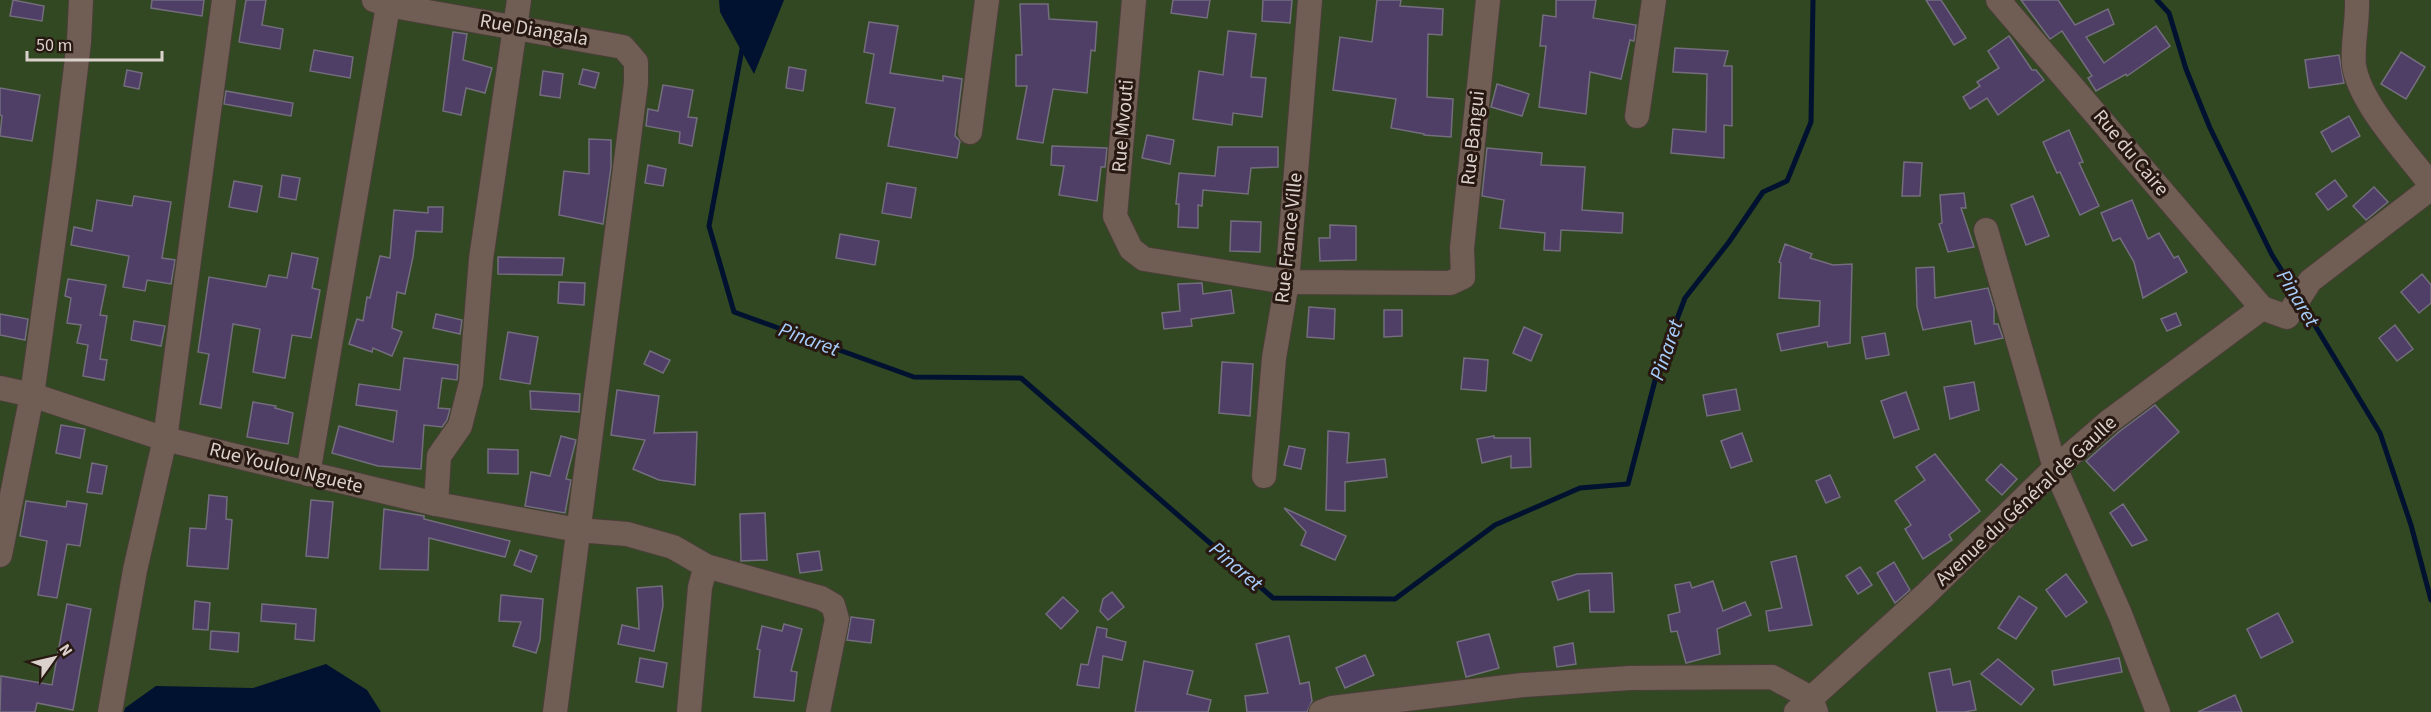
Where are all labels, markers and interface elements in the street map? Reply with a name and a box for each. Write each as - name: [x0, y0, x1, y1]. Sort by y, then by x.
- street label: Rue Diangala: [478, 7, 590, 53]
- scale bar: [27, 24, 162, 62]
- text: 50 m: [36, 33, 72, 58]
- street label: Rue Mvouti: [1105, 78, 1141, 174]
- street label: Rue Bangui: [1454, 89, 1492, 187]
- street label: Rue du Caire: [2086, 104, 2176, 202]
- street label: Rue France Ville: [1268, 171, 1310, 305]
- water label: Pinaret: [2269, 264, 2328, 333]
- water label: Pinaret: [775, 314, 845, 364]
- water label: Pinaret: [1642, 315, 1691, 384]
- street label: Avenue du Général de Gaulle: [1929, 409, 2123, 593]
- street label: Rue Youlou Nguete: [206, 435, 366, 501]
- water label: Pinaret: [1203, 534, 1270, 599]
- north arrow: [24, 628, 84, 688]
- text: N: [54, 640, 78, 661]

